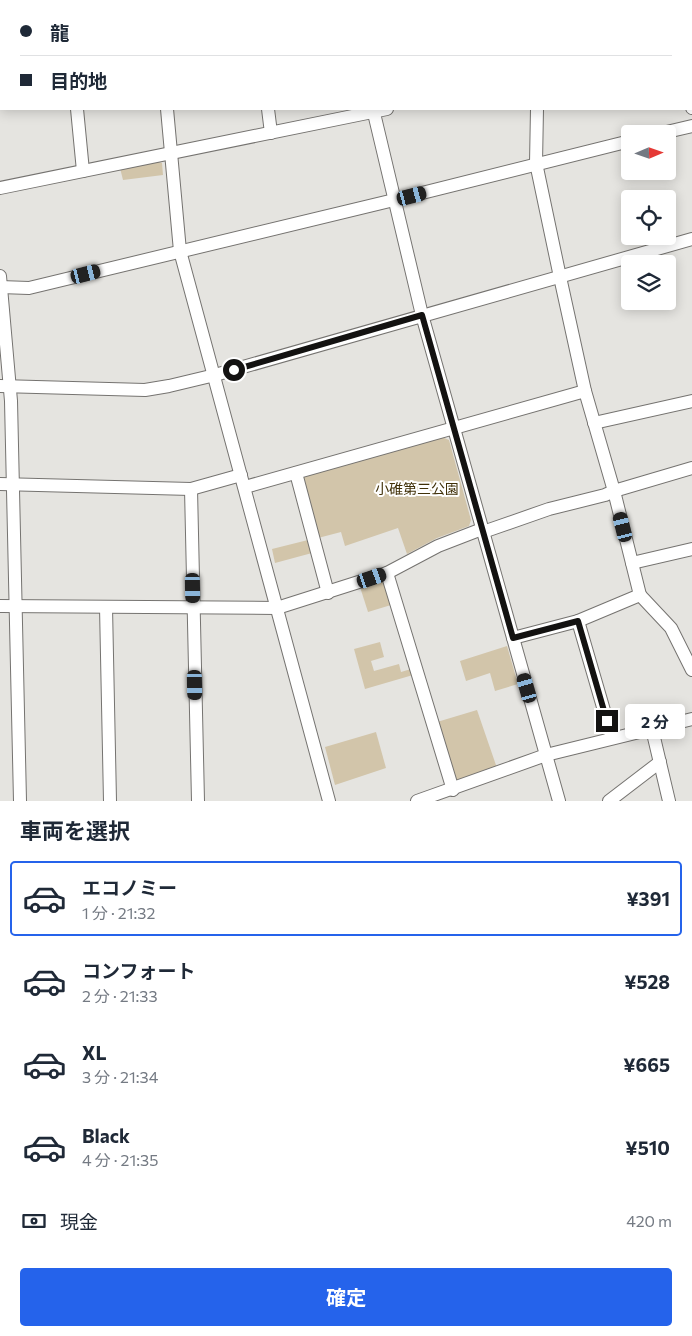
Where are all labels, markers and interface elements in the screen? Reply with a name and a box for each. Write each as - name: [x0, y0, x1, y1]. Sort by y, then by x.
- text: 龍: [50, 21, 69, 44]
- text: 目的地: [50, 69, 107, 92]
- north arrow: [621, 125, 676, 180]
- map controls: [621, 125, 676, 310]
- car: [395, 185, 428, 207]
- button: locate: [621, 190, 676, 245]
- button: layers: [621, 255, 676, 310]
- car: [69, 263, 102, 285]
- route start: [223, 359, 245, 381]
- park label: 小碓第三公園: [375, 480, 459, 497]
- car: [612, 511, 633, 543]
- car: [355, 566, 388, 590]
- car: [185, 573, 200, 603]
- car: [187, 670, 202, 700]
- car: [515, 672, 538, 704]
- callout: 2 分: [624, 704, 684, 738]
- route end: [596, 710, 618, 732]
- text: 2 分: [641, 712, 669, 731]
- text: 車両を選択: [20, 817, 130, 844]
- icon: car: [22, 876, 67, 921]
- text: エコノミー: [82, 876, 177, 899]
- text: ¥391: [626, 887, 670, 910]
- text: 1 分 · 21:32: [82, 903, 155, 922]
- icon: car: [22, 959, 67, 1004]
- text: コンフォート: [82, 959, 195, 982]
- text: ¥528: [624, 970, 670, 993]
- text: 2 分 · 21:33: [82, 986, 158, 1005]
- text: XL: [82, 1041, 107, 1064]
- icon: car: [22, 1042, 67, 1087]
- text: ¥665: [623, 1053, 670, 1076]
- text: 3 分 · 21:34: [82, 1067, 158, 1086]
- text: Black: [82, 1124, 130, 1147]
- icon: car: [22, 1125, 67, 1170]
- text: ¥510: [625, 1136, 670, 1159]
- text: 4 分 · 21:35: [82, 1150, 158, 1169]
- icon: cash: [20, 1207, 48, 1235]
- text: 現金: [60, 1210, 98, 1233]
- text: 420 m: [626, 1211, 672, 1230]
- button: 確定: [20, 1268, 672, 1326]

